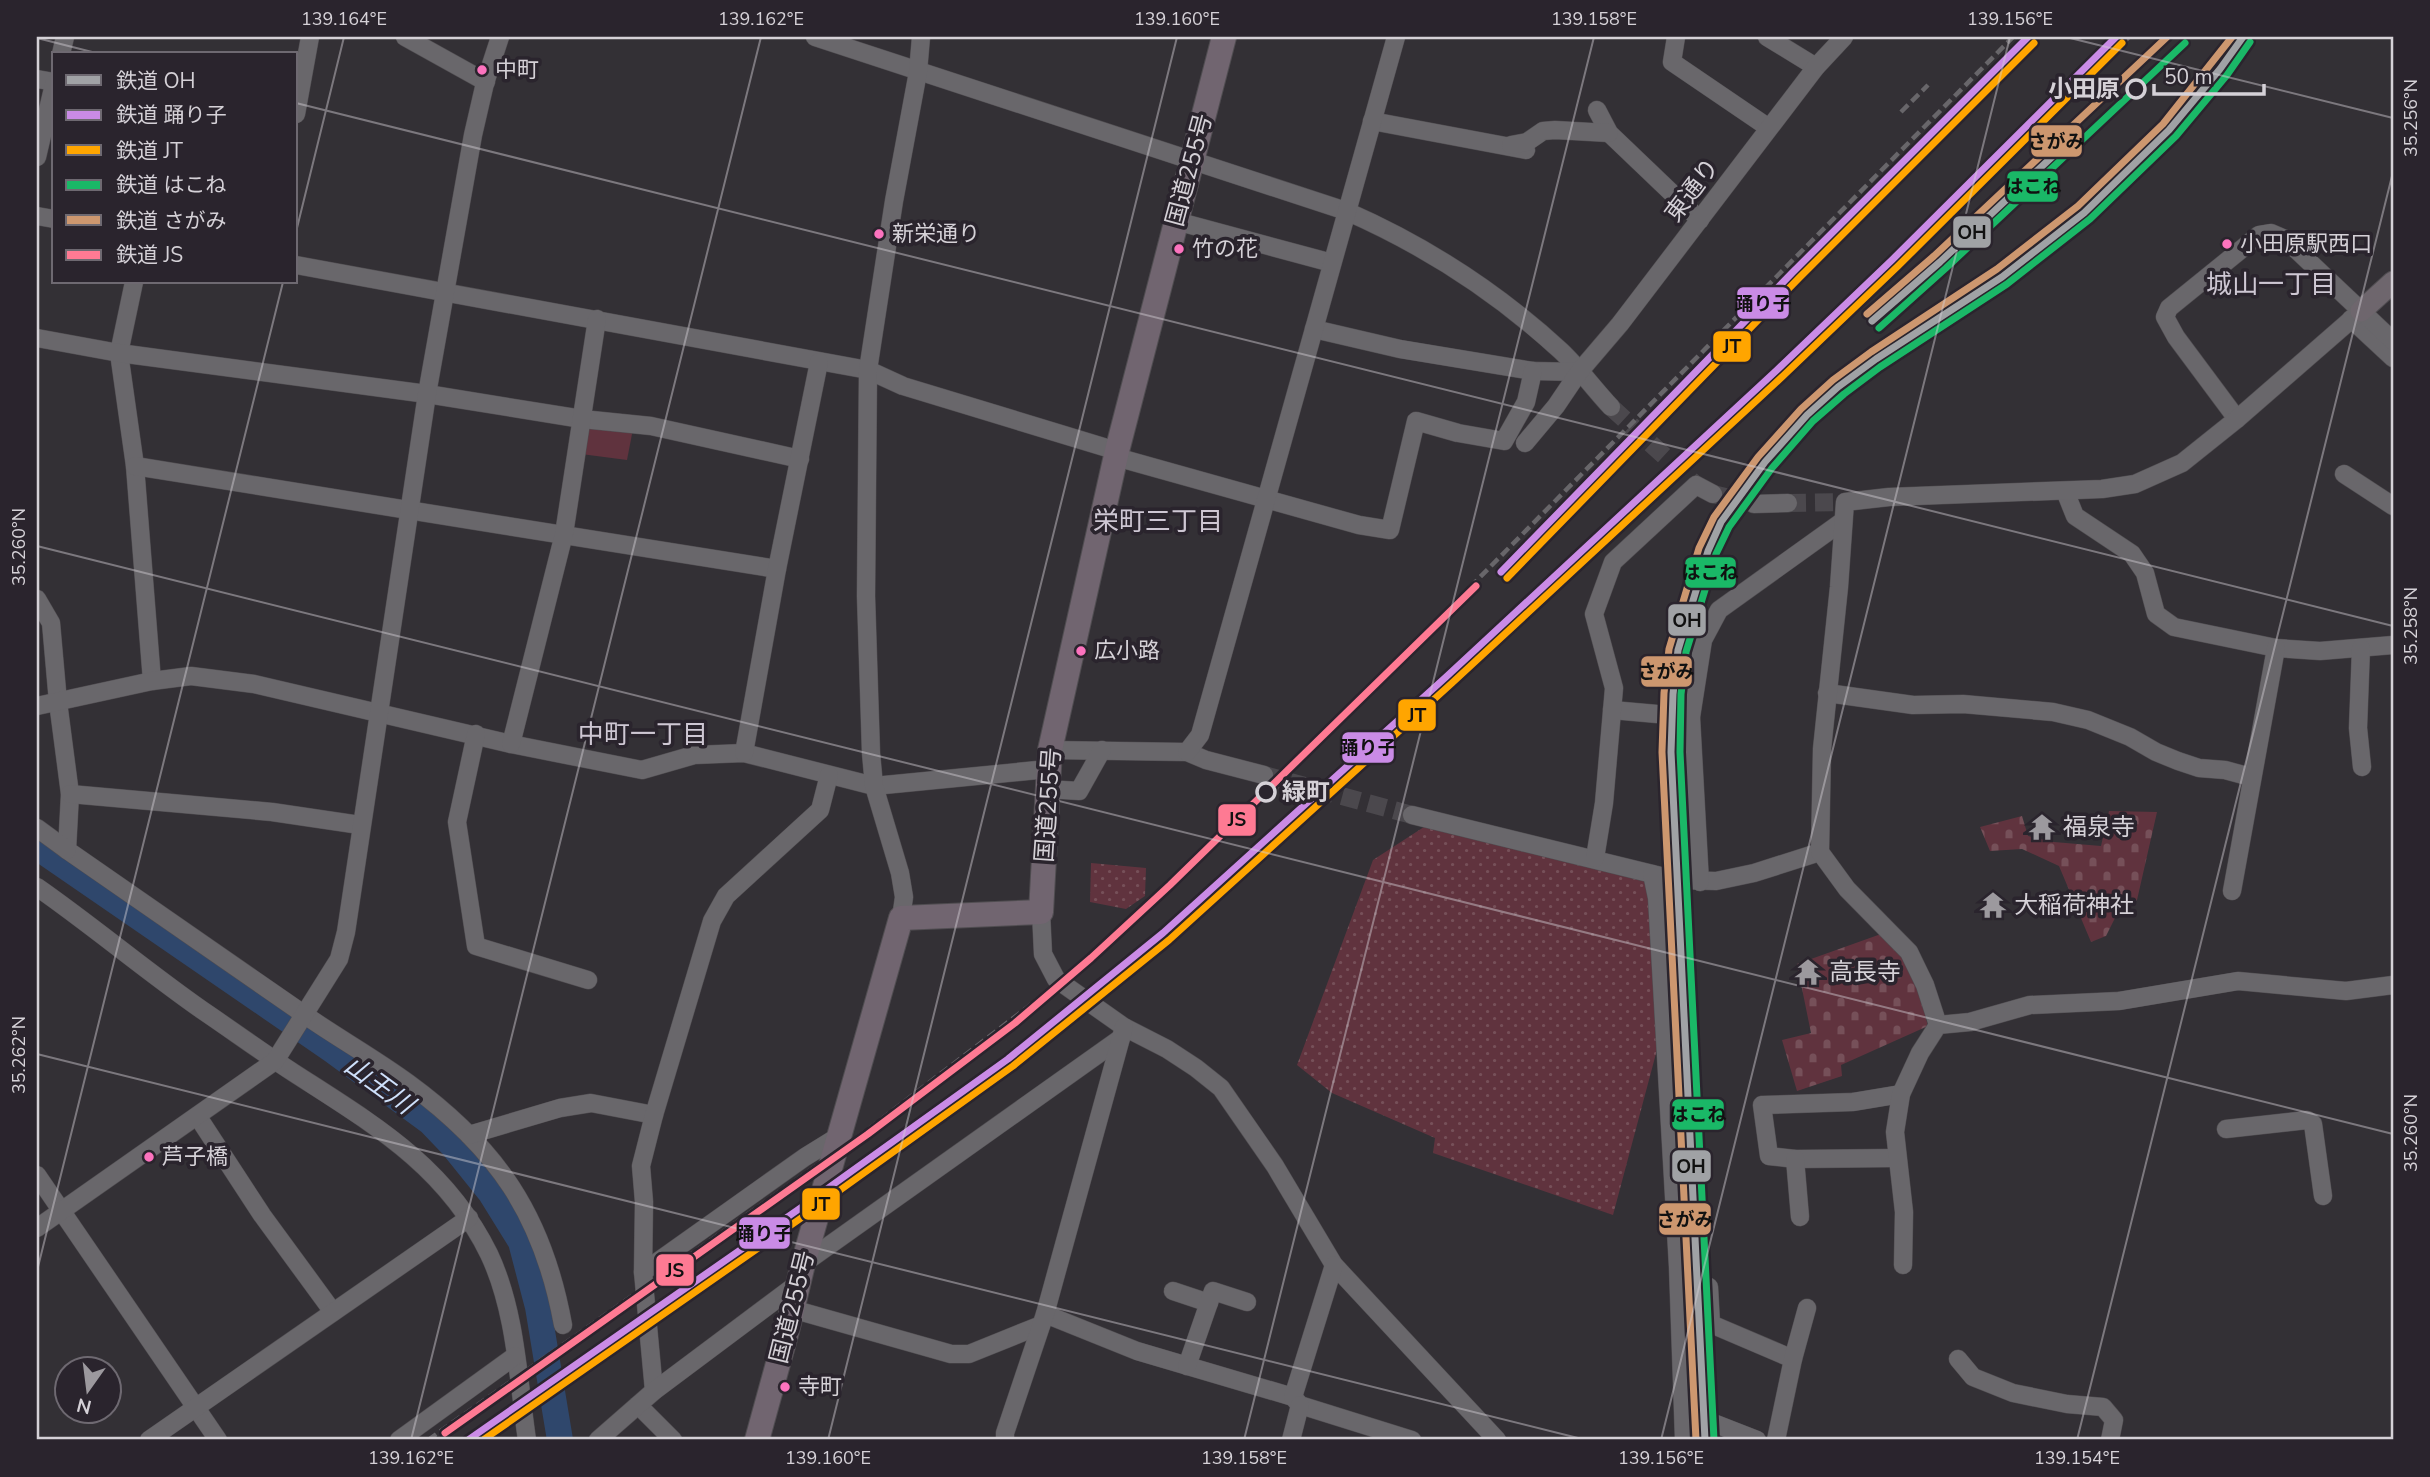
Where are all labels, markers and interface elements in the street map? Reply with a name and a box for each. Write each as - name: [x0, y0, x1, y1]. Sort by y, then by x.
- text: 139.164°E: [301, 7, 387, 31]
- text: 139.162°E: [718, 7, 804, 31]
- text: 139.160°E: [1134, 7, 1220, 31]
- text: 139.158°E: [1551, 7, 1637, 31]
- text: 139.156°E: [1967, 7, 2053, 31]
- legend: [52, 52, 298, 284]
- scale bar: [2154, 52, 2264, 96]
- place label: 中町: [495, 55, 539, 85]
- marker: 中町: [475, 63, 489, 77]
- text: 50 m: [2164, 63, 2213, 91]
- text: 鉄道 OH: [116, 67, 196, 95]
- place label: 小田原: [2048, 73, 2120, 105]
- marker: 小田原: [2126, 79, 2146, 99]
- text: 35.256°N: [2399, 79, 2423, 157]
- text: 鉄道 踊り子: [116, 101, 226, 129]
- street label: 国道255号: [1159, 110, 1219, 230]
- line badge: さがみ: [2030, 124, 2083, 158]
- text: さがみ: [2027, 129, 2085, 155]
- text: 鉄道 JT: [116, 137, 183, 165]
- street label: 東通り: [1658, 152, 1726, 228]
- line badge: はこね: [2006, 170, 2059, 203]
- text: 鉄道 はこね: [116, 171, 226, 199]
- text: はこね: [2004, 174, 2062, 200]
- text: 鉄道 さがみ: [116, 207, 226, 235]
- line badge: OH: [1952, 215, 1992, 249]
- place label: 新栄通り: [892, 219, 980, 249]
- text: OH: [1957, 220, 1987, 246]
- marker: 新栄通り: [872, 227, 886, 241]
- place label: 小田原駅西口: [2240, 229, 2372, 259]
- place label: 竹の花: [1192, 234, 1258, 264]
- marker: 小田原駅西口: [2220, 237, 2234, 251]
- text: 鉄道 JS: [116, 241, 183, 269]
- marker: 竹の花: [1172, 242, 1186, 256]
- district label: 城山一丁目: [2206, 267, 2336, 302]
- line badge: 踊り子: [1736, 286, 1790, 320]
- text: 踊り子: [1734, 291, 1792, 317]
- line badge: JT: [1712, 330, 1752, 363]
- text: JT: [1722, 334, 1741, 360]
- district label: 栄町三丁目: [1093, 504, 1223, 539]
- text: 35.260°N: [7, 508, 31, 586]
- line badge: はこね: [1684, 556, 1737, 589]
- text: はこね: [1681, 560, 1739, 586]
- text: 35.258°N: [2399, 587, 2423, 665]
- line badge: OH: [1667, 603, 1707, 637]
- text: OH: [1672, 608, 1702, 634]
- place label: 広小路: [1094, 636, 1160, 666]
- marker: 広小路: [1074, 644, 1088, 658]
- line badge: さがみ: [1640, 655, 1693, 688]
- text: さがみ: [1637, 659, 1695, 685]
- line badge: JT: [1397, 698, 1437, 732]
- text: JT: [1407, 703, 1426, 729]
- district label: 中町一丁目: [578, 717, 708, 752]
- line badge: 踊り子: [1341, 731, 1395, 764]
- text: 踊り子: [1339, 735, 1397, 761]
- street label: 国道255号: [1028, 746, 1068, 864]
- place label: 緑町: [1282, 776, 1330, 808]
- marker: 緑町: [1256, 782, 1276, 802]
- line badge: JS: [1217, 803, 1257, 837]
- text: JS: [1227, 807, 1246, 833]
- place label: 福泉寺: [2063, 811, 2135, 843]
- temple icon: 福泉寺: [2027, 812, 2057, 842]
- place label: 大稲荷神社: [2014, 889, 2134, 921]
- temple icon: 大稲荷神社: [1978, 890, 2008, 920]
- place label: 高長寺: [1829, 956, 1901, 988]
- temple icon: 高長寺: [1793, 957, 1823, 987]
- text: 35.262°N: [7, 1016, 31, 1094]
- water label: 山王川: [337, 1048, 423, 1124]
- text: 35.260°N: [2399, 1094, 2423, 1172]
- line badge: はこね: [1671, 1098, 1725, 1131]
- text: はこね: [1669, 1102, 1727, 1128]
- place label: 芦子橋: [162, 1142, 228, 1172]
- line badge: OH: [1671, 1149, 1712, 1183]
- marker: 芦子橋: [142, 1150, 156, 1164]
- text: OH: [1676, 1154, 1706, 1180]
- line badge: JT: [801, 1187, 841, 1221]
- text: JT: [811, 1192, 830, 1218]
- line badge: さがみ: [1658, 1202, 1712, 1236]
- text: さがみ: [1656, 1207, 1714, 1233]
- line badge: 踊り子: [738, 1216, 791, 1250]
- text: 踊り子: [735, 1221, 793, 1247]
- street label: 国道255号: [763, 1247, 821, 1367]
- line badge: JS: [655, 1253, 695, 1287]
- text: JS: [665, 1258, 684, 1284]
- north arrow: [52, 1354, 122, 1424]
- place label: 寺町: [798, 1372, 842, 1402]
- marker: 寺町: [778, 1380, 792, 1394]
- text: N: [74, 1391, 94, 1420]
- text: 139.162°E: [368, 1446, 454, 1470]
- text: 139.160°E: [785, 1446, 871, 1470]
- text: 139.158°E: [1201, 1446, 1287, 1470]
- text: 139.156°E: [1618, 1446, 1704, 1470]
- text: 139.154°E: [2034, 1446, 2120, 1470]

